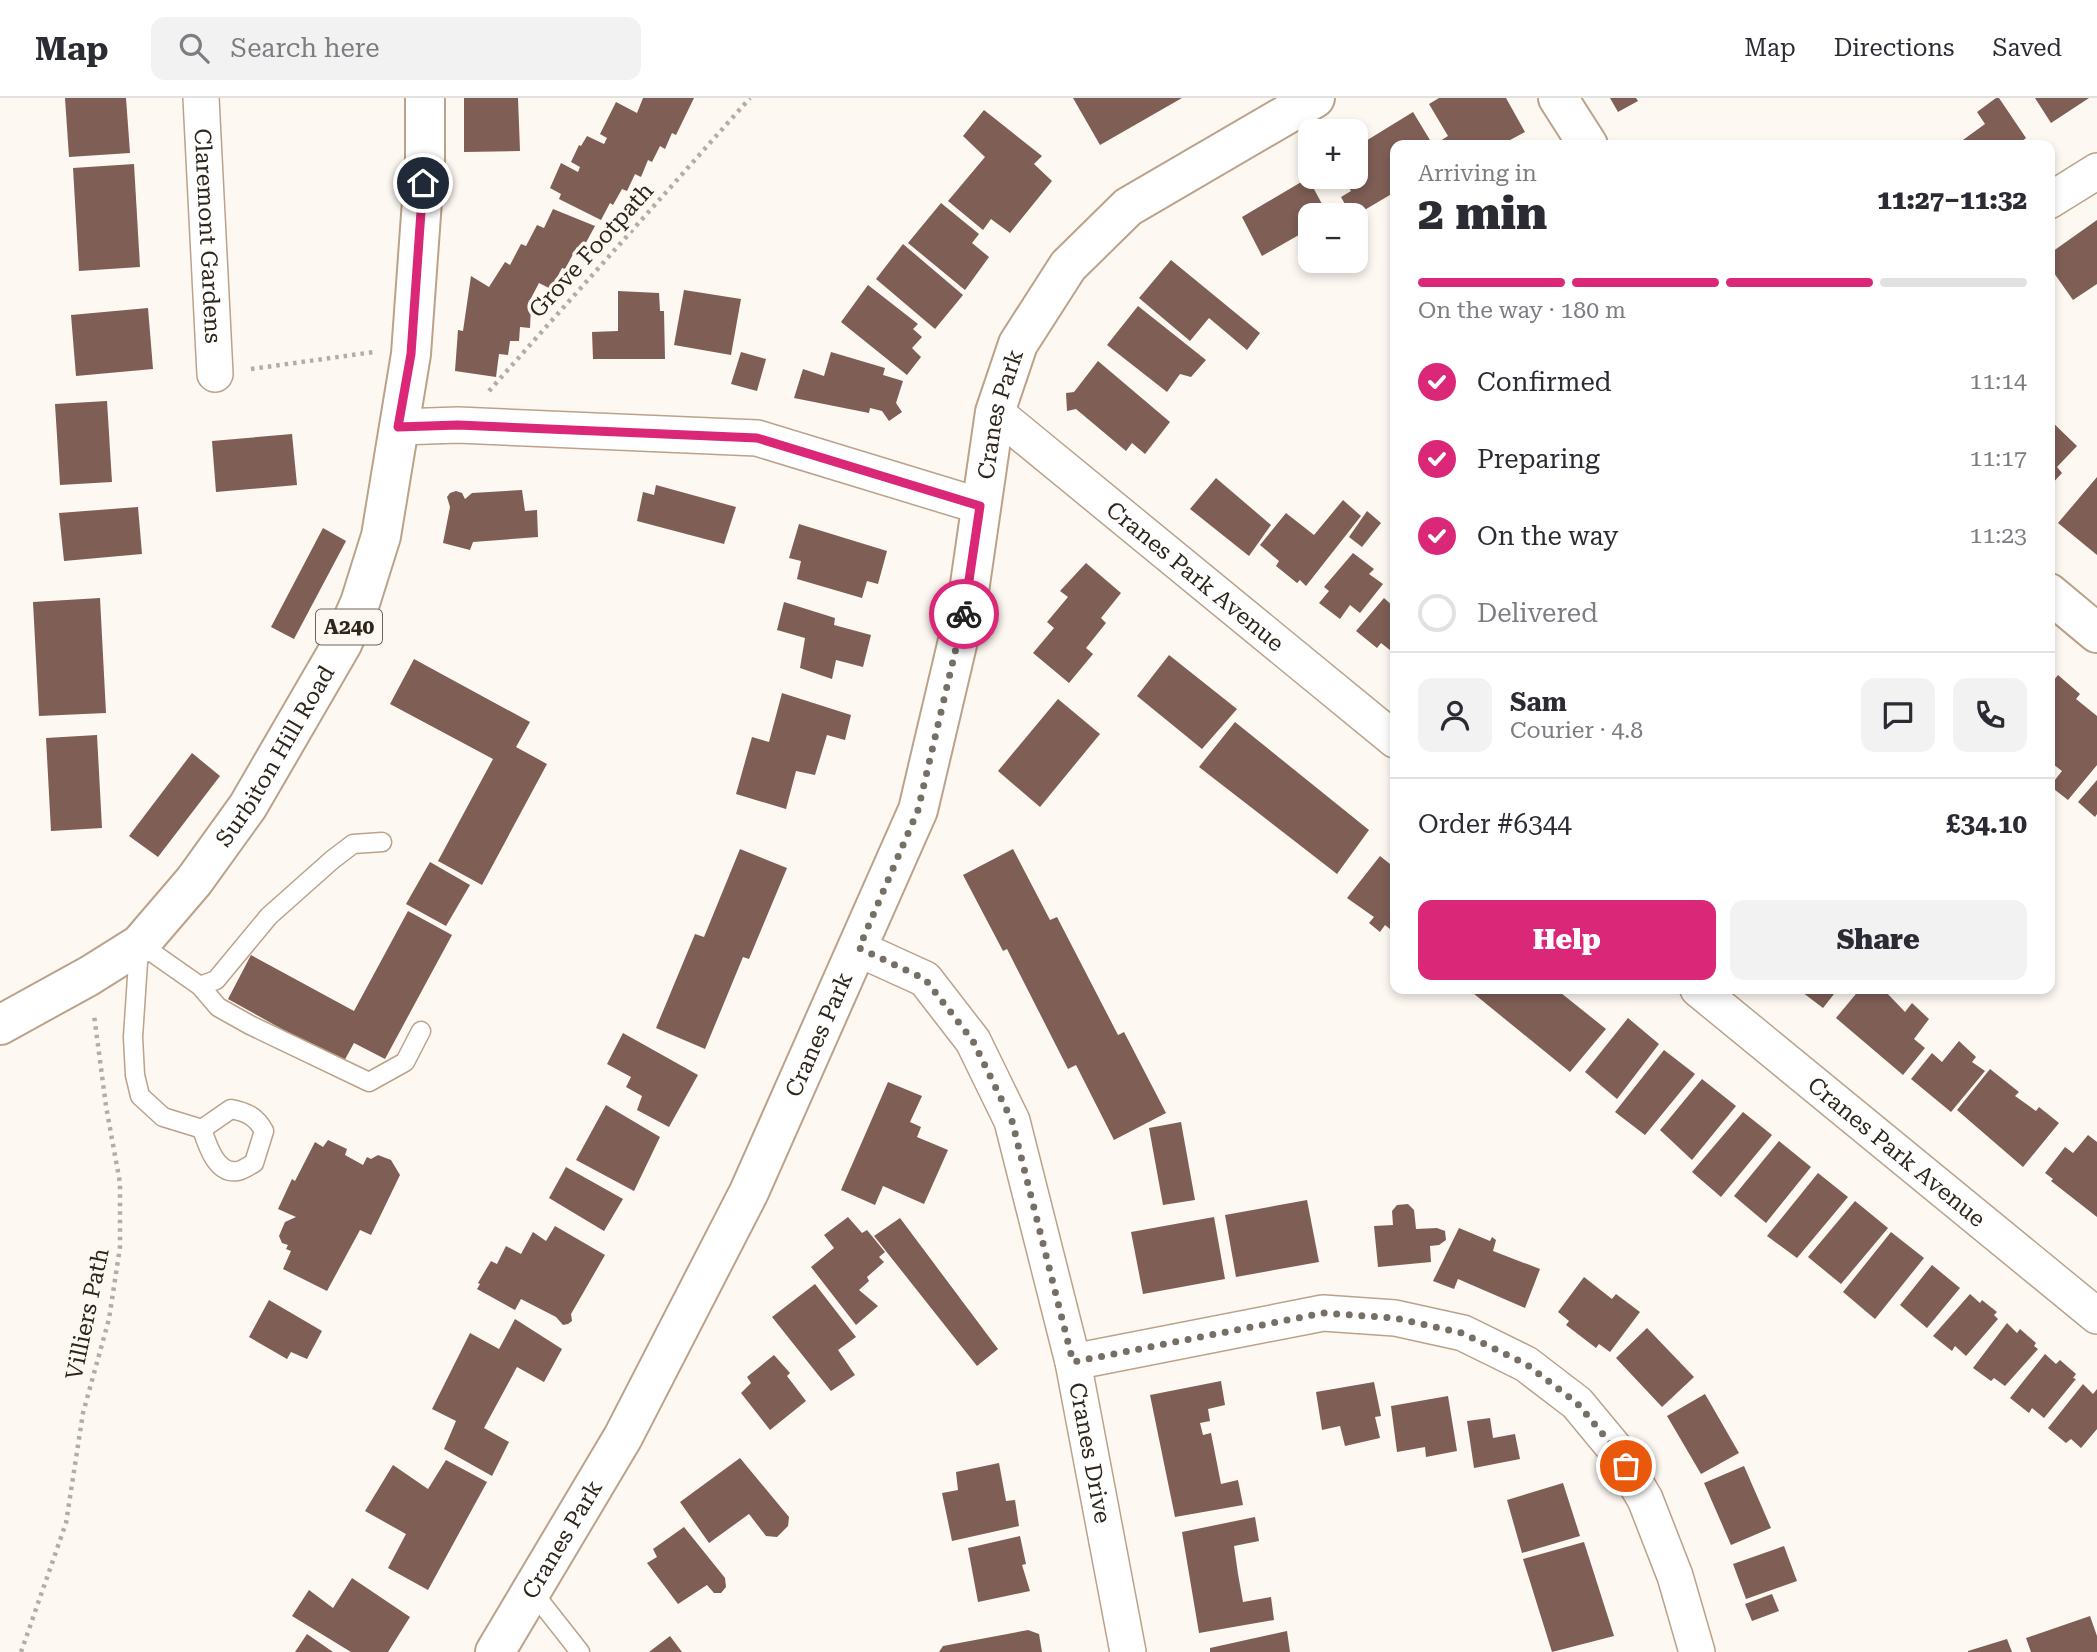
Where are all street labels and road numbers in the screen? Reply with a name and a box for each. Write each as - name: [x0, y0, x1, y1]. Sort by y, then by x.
- street label: Claremont Gardens: [189, 128, 226, 344]
- street label: Grove Footpath: [524, 177, 659, 323]
- street label: Cranes Park: [972, 345, 1029, 481]
- street label: Cranes Park Avenue: [1101, 496, 1289, 657]
- road number: A240: [316, 610, 382, 644]
- street label: Surbiton Hill Road: [210, 661, 341, 852]
- street label: Cranes Park: [780, 968, 859, 1101]
- street label: Cranes Park Avenue: [1802, 1072, 1991, 1233]
- street label: Villiers Path: [60, 1246, 115, 1382]
- street label: Cranes Drive: [1063, 1380, 1116, 1526]
- street label: Cranes Park: [517, 1475, 608, 1604]

